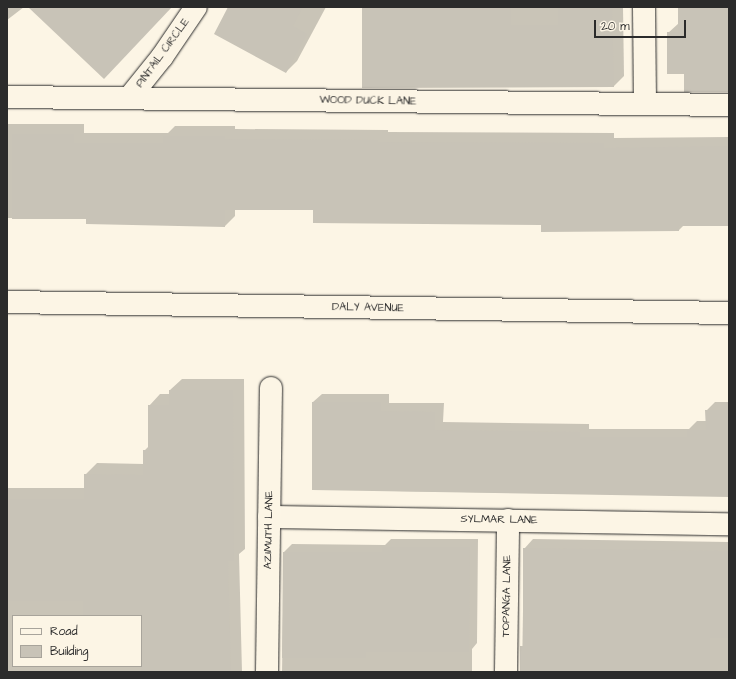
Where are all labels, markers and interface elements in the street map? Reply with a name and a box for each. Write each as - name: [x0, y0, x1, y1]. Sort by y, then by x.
- scale bar: [596, 12, 688, 38]
- street label: PINTAIL CIRCLE: [133, 16, 193, 90]
- text: 20 m: [601, 18, 630, 35]
- street label: WOOD DUCK LANE: [319, 94, 417, 108]
- street label: DALY AVENUE: [332, 301, 404, 315]
- street label: AZIMUTH LANE: [262, 491, 276, 569]
- street label: SYLMAR LANE: [460, 513, 538, 527]
- street label: TOPANGA LANE: [500, 555, 514, 637]
- legend: [12, 615, 142, 667]
- text: Road: [50, 623, 78, 640]
- text: Building: [50, 643, 88, 660]

